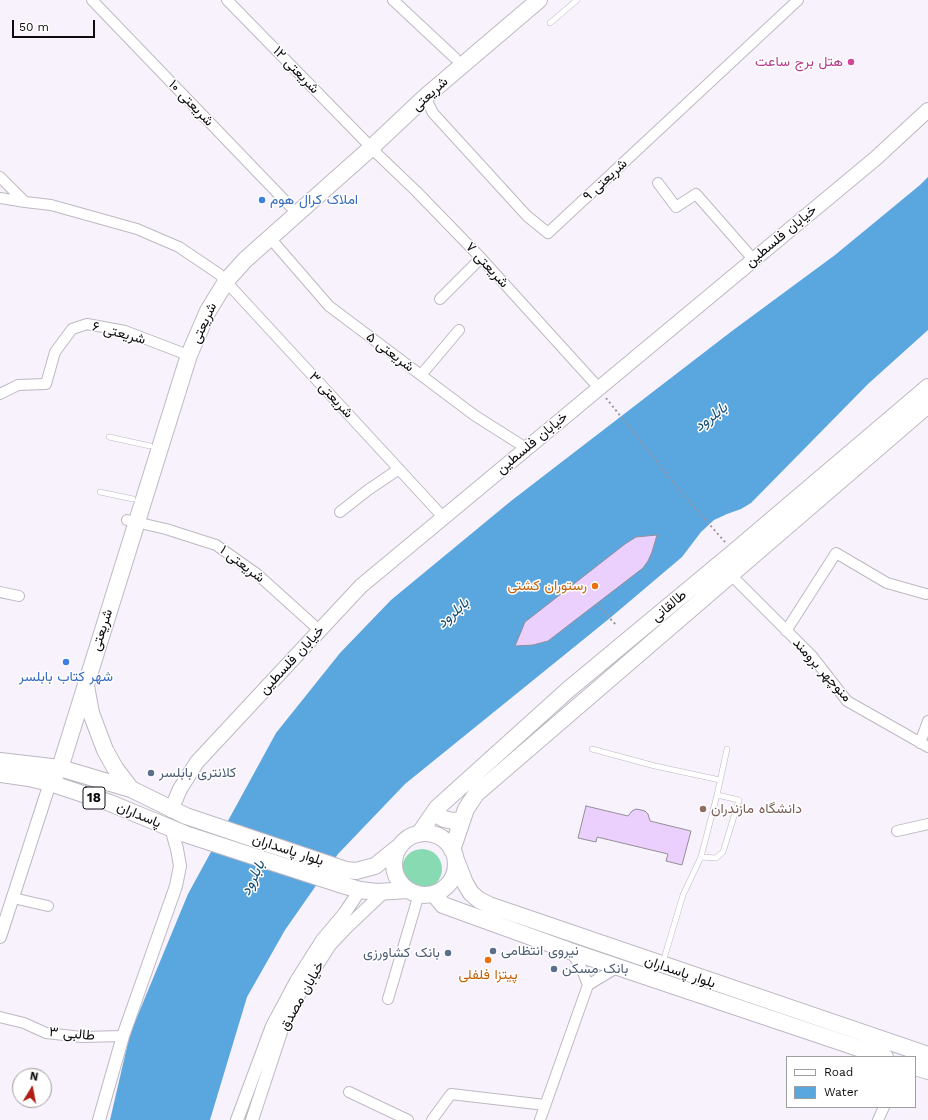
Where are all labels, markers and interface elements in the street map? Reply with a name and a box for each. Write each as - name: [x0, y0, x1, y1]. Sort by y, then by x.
- scale bar: [14, 12, 97, 38]
- text: 50 m: [19, 20, 49, 34]
- street label: شریعتی ۱۲: [269, 43, 323, 97]
- place label: هتل برج ساعت: [755, 54, 843, 70]
- marker: هتل برج ساعت: [846, 57, 856, 67]
- street label: شریعتی: [408, 73, 452, 115]
- street label: شریعتی ۱۰: [165, 76, 217, 130]
- street label: شریعتی ۹: [579, 155, 631, 205]
- place label: املاک کرال هوم: [270, 192, 358, 208]
- marker: املاک کرال هوم: [257, 195, 267, 205]
- street label: خیابان فلسطین: [742, 201, 820, 271]
- street label: شریعتی ۷: [462, 239, 512, 291]
- street label: شریعتی: [187, 300, 221, 346]
- street label: شریعتی ۶: [90, 318, 148, 348]
- street label: شریعتی ۵: [363, 328, 417, 376]
- street label: شریعتی ۳: [305, 368, 357, 422]
- water label: بابلرود: [691, 399, 731, 435]
- street label: خیابان فلسطین: [493, 408, 571, 478]
- street label: شریعتی ۱: [216, 542, 268, 586]
- place label: رستوران کشتی: [508, 578, 587, 594]
- marker: رستوران کشتی: [590, 581, 600, 591]
- street label: طالقانی: [648, 587, 690, 625]
- water label: بابلرود: [433, 594, 473, 632]
- street label: شریعتی: [87, 607, 117, 653]
- street label: خیابان فلسطین: [256, 622, 328, 698]
- street label: منوچهر برومند: [789, 635, 855, 705]
- marker: شهر کتاب بابلسر: [61, 657, 71, 667]
- place label: شهر کتاب بابلسر: [19, 669, 113, 685]
- place label: کلانتری بابلسر: [159, 765, 236, 781]
- marker: کلانتری بابلسر: [146, 768, 156, 778]
- road number: 18: [83, 787, 105, 809]
- street label: پاسداران: [114, 798, 164, 832]
- place label: دانشگاه مازندران: [711, 801, 802, 817]
- marker: دانشگاه مازندران: [698, 804, 708, 814]
- street label: بلوار پاسداران: [250, 831, 326, 869]
- water label: بابلرود: [237, 857, 269, 899]
- place label: نیروی انتظامی: [501, 943, 579, 959]
- place label: بانک کشاورزی: [363, 945, 440, 961]
- marker: نیروی انتظامی: [488, 946, 498, 956]
- marker: بانک کشاورزی: [443, 948, 453, 958]
- street label: بلوار پاسداران: [642, 952, 718, 992]
- marker: پیتزا فلفلی: [483, 955, 493, 965]
- street label: خیابان مصدق: [276, 958, 328, 1034]
- place label: بانک مسکن: [562, 961, 628, 977]
- marker: بانک مسکن: [549, 964, 559, 974]
- place label: پیتزا فلفلی: [458, 967, 518, 983]
- street label: طالبی ۳: [48, 1024, 96, 1044]
- legend: [786, 1056, 916, 1108]
- text: Road: [824, 1065, 853, 1079]
- north arrow: [12, 1068, 52, 1108]
- text: N: [29, 1070, 39, 1084]
- text: Water: [824, 1085, 858, 1099]

